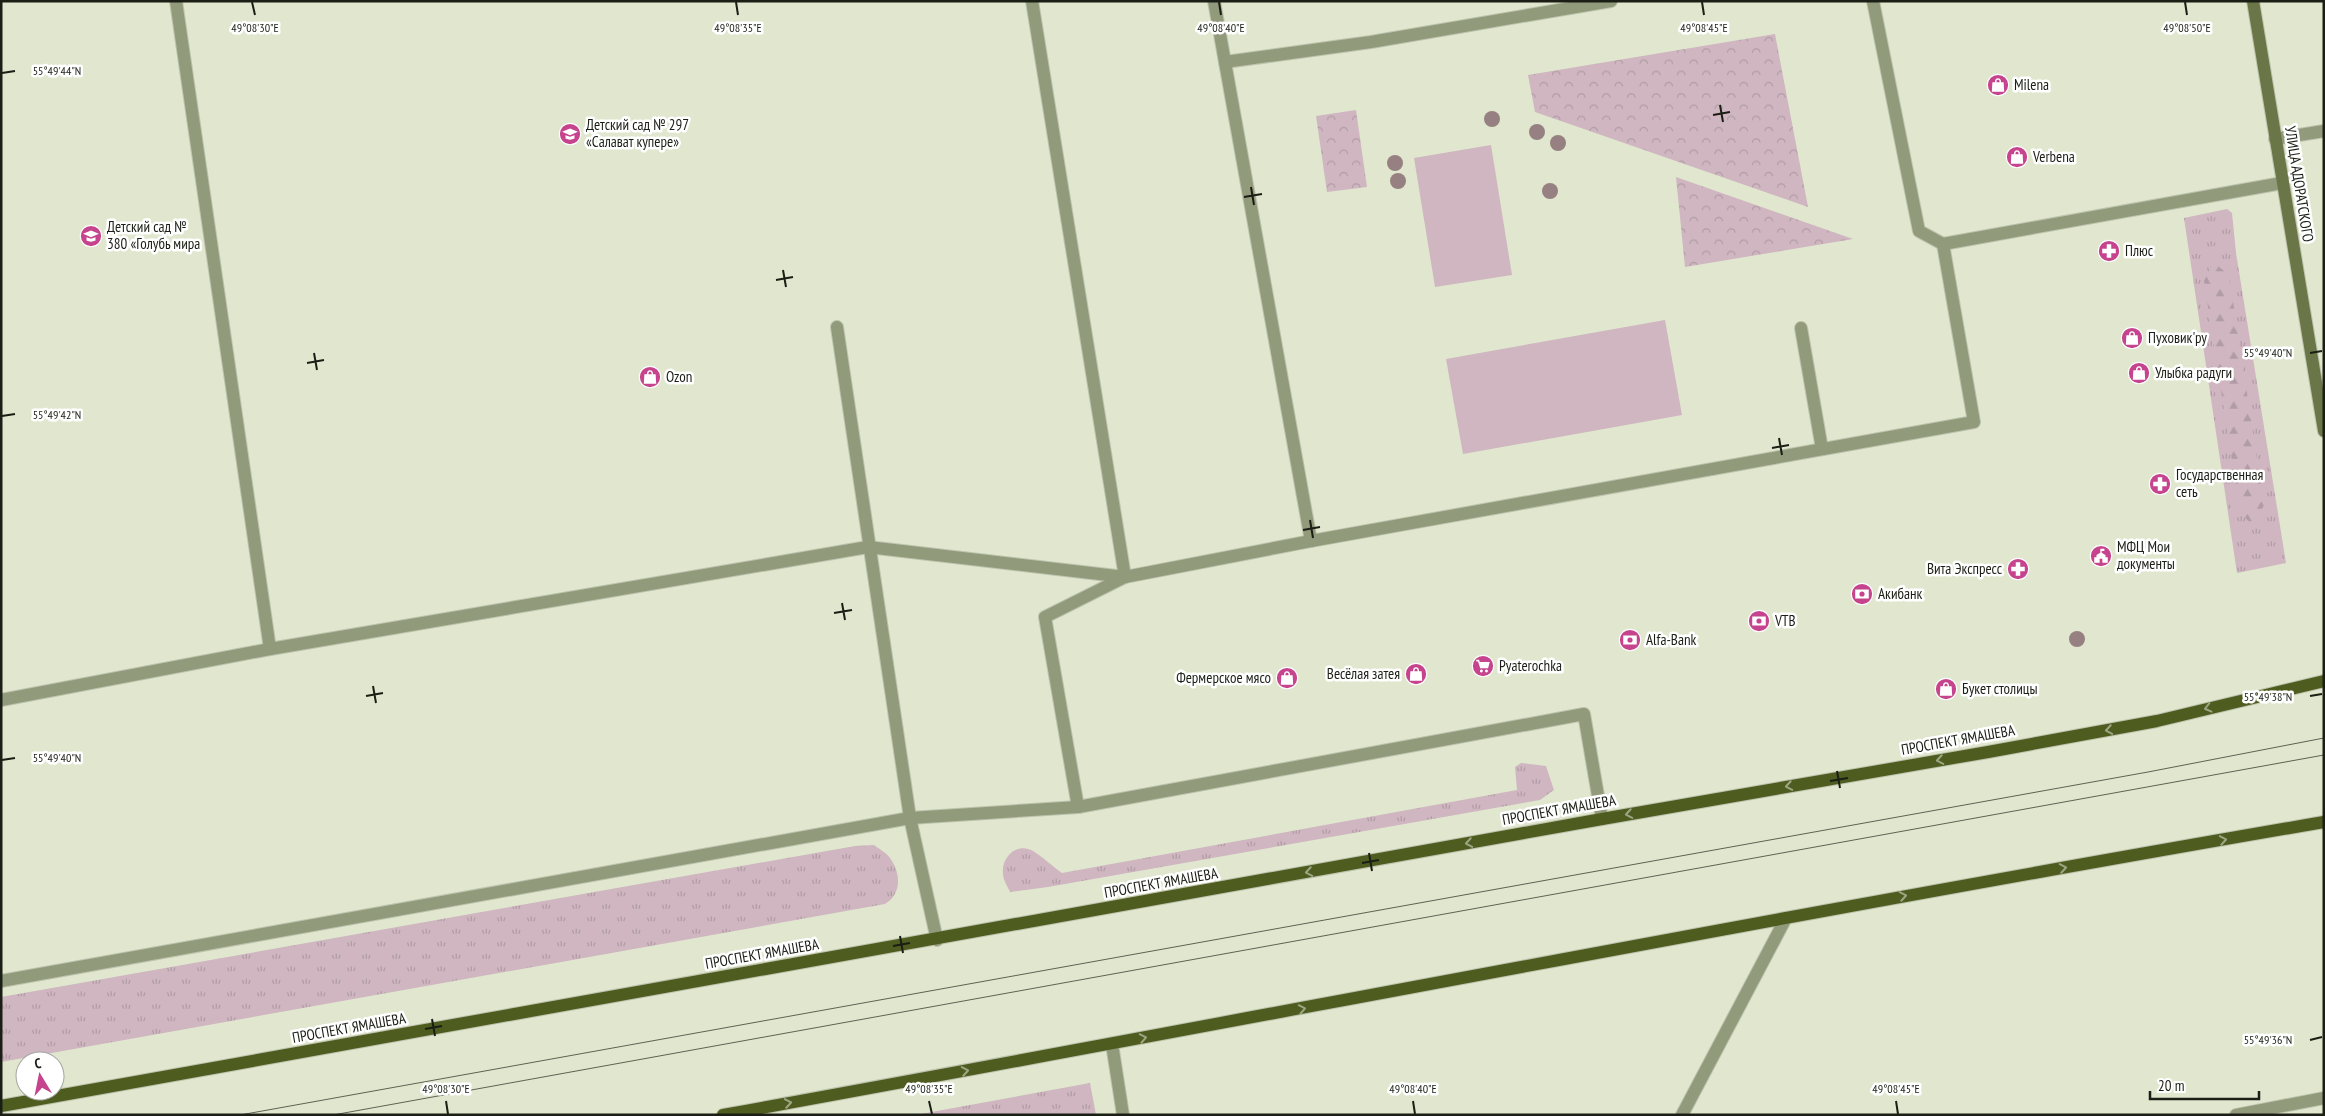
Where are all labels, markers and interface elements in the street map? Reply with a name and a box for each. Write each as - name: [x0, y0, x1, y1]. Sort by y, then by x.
- text: 49°08'30"E: [231, 20, 279, 35]
- text: 49°08'35"E: [714, 20, 762, 35]
- text: 49°08'40"E: [1197, 20, 1245, 35]
- text: 49°08'45"E: [1680, 20, 1728, 35]
- text: 49°08'50"E: [2163, 20, 2211, 35]
- text: 55°49'44"N: [33, 63, 81, 78]
- shop icon: Milena: [1986, 73, 2010, 97]
- place label: Milena: [2014, 75, 2049, 94]
- place label: Детский сад № 297 «Салават купере»: [586, 115, 689, 151]
- school or university icon: Детский сад № 297 «Салават купере»: [558, 122, 582, 146]
- street label: УЛИЦА АДОРАТСКОГО: [2281, 125, 2318, 243]
- shop icon: Verbena: [2005, 145, 2029, 169]
- place label: Verbena: [2032, 147, 2075, 166]
- place label: Детский сад № 380 «Голубь мира: [107, 217, 200, 253]
- school or university icon: Детский сад № 380 «Голубь мира: [79, 224, 103, 248]
- pharmacy icon: Плюс: [2097, 239, 2121, 263]
- place label: Плюс: [2125, 241, 2154, 260]
- shop icon: Пуховик'ру: [2120, 326, 2144, 350]
- place label: Пуховик'ру: [2148, 328, 2207, 347]
- text: 55°49'40"N: [2244, 345, 2292, 360]
- shop icon: Улыбка радуги: [2127, 361, 2151, 385]
- place label: Улыбка радуги: [2155, 363, 2232, 382]
- shop icon: Ozon: [638, 365, 662, 389]
- place label: Ozon: [666, 367, 692, 386]
- text: 55°49'42"N: [33, 407, 81, 422]
- place label: Государственная сеть: [2176, 465, 2263, 501]
- pharmacy icon: Государственная сеть: [2148, 472, 2172, 496]
- place label: МФЦ Мои документы: [2117, 537, 2175, 573]
- public building icon: МФЦ Мои документы: [2089, 544, 2113, 568]
- pharmacy icon: Вита Экспресс: [2006, 557, 2030, 581]
- place label: Вита Экспресс: [1927, 559, 2003, 578]
- bank icon: Акибанк: [1850, 582, 1874, 606]
- place label: Акибанк: [1878, 584, 1922, 603]
- bank icon: VTB: [1747, 609, 1771, 633]
- place label: VTB: [1774, 611, 1796, 630]
- bank icon: Alfa-Bank: [1618, 628, 1642, 652]
- place label: Alfa-Bank: [1646, 630, 1696, 649]
- supermarket icon: Pyaterochka: [1471, 654, 1495, 678]
- place label: Pyaterochka: [1499, 656, 1562, 675]
- shop icon: Весёлая затея: [1404, 662, 1428, 686]
- place label: Весёлая затея: [1327, 664, 1400, 683]
- shop icon: Фермерское мясо: [1275, 666, 1299, 690]
- place label: Фермерское мясо: [1176, 668, 1271, 687]
- shop icon: Букет столицы: [1934, 677, 1958, 701]
- place label: Букет столицы: [1962, 679, 2037, 698]
- text: 55°49'38"N: [2244, 689, 2292, 704]
- one-way arrow: [2205, 703, 2213, 713]
- street label: ПРОСПЕКТ ЯМАШЕВА: [1900, 720, 2017, 759]
- one-way arrow: [2105, 724, 2113, 734]
- text: 55°49'40"N: [33, 750, 81, 765]
- one-way arrow: [1936, 755, 1944, 765]
- one-way arrow: [1784, 781, 1793, 791]
- street label: ПРОСПЕКТ ЯМАШЕВА: [1501, 790, 1618, 829]
- one-way arrow: [1624, 809, 1633, 819]
- one-way arrow: [2219, 835, 2227, 845]
- one-way arrow: [1464, 837, 1473, 848]
- street label: ПРОСПЕКТ ЯМАШЕВА: [1103, 863, 1220, 902]
- one-way arrow: [2059, 863, 2067, 873]
- one-way arrow: [1305, 866, 1313, 877]
- one-way arrow: [1899, 892, 1907, 902]
- street label: ПРОСПЕКТ ЯМАШЕВА: [704, 934, 821, 973]
- one-way arrow: [1298, 1004, 1307, 1014]
- street label: ПРОСПЕКТ ЯМАШЕВА: [291, 1008, 408, 1047]
- text: 55°49'36"N: [2244, 1032, 2292, 1047]
- one-way arrow: [1138, 1034, 1147, 1044]
- north arrow: [15, 1051, 65, 1101]
- text: С: [33, 1054, 43, 1073]
- one-way arrow: [961, 1066, 970, 1076]
- scale bar: [2150, 1068, 2259, 1100]
- text: 20 m: [2158, 1076, 2184, 1095]
- text: 49°08'30"E: [422, 1081, 470, 1096]
- text: 49°08'35"E: [905, 1081, 953, 1096]
- text: 49°08'40"E: [1389, 1081, 1437, 1096]
- text: 49°08'45"E: [1872, 1081, 1920, 1096]
- one-way arrow: [784, 1098, 793, 1108]

